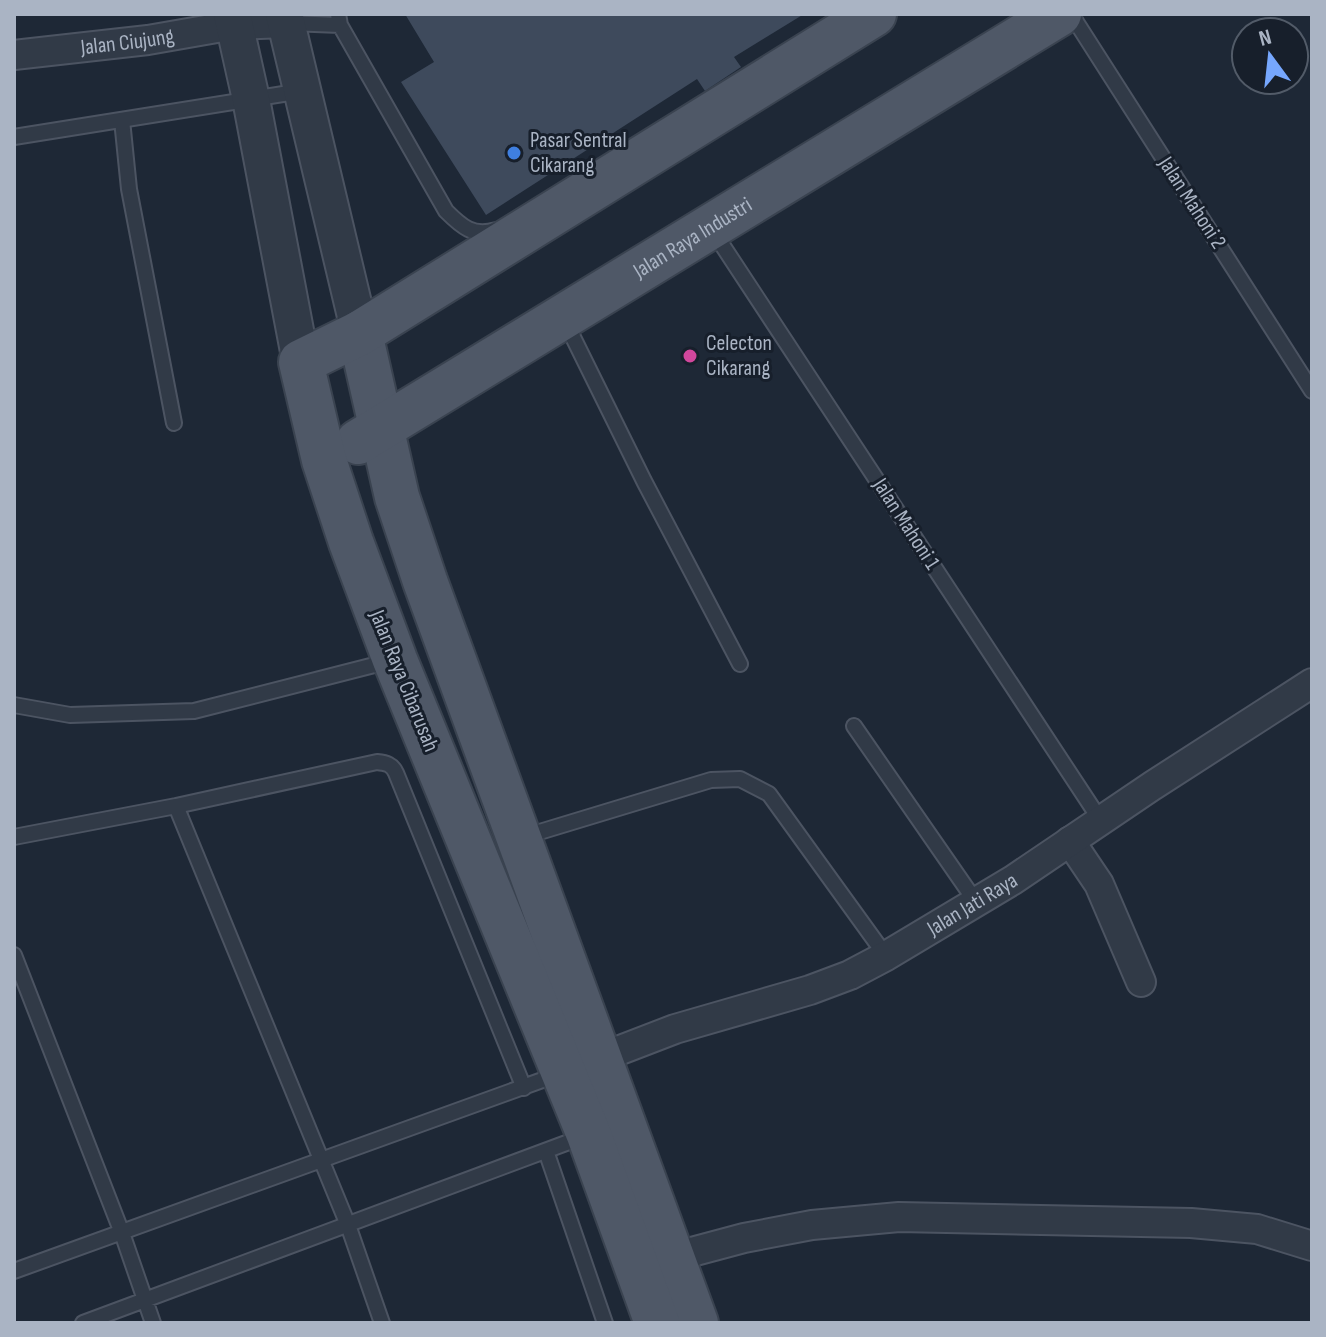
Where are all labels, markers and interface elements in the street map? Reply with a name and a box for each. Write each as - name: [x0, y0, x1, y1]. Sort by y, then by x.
- north arrow: [1230, 16, 1310, 96]
- street label: Jalan Ciujung: [78, 22, 176, 61]
- text: N: [1256, 24, 1274, 53]
- place label: Pasar Sentral Cikarang: [530, 127, 627, 179]
- marker: Pasar Sentral Cikarang: [505, 144, 523, 162]
- street label: Jalan Mahoni 2: [1152, 151, 1232, 254]
- street label: Jalan Raya Industri: [627, 191, 757, 285]
- place label: Celecton Cikarang: [706, 330, 772, 382]
- marker: Celecton Cikarang: [681, 347, 699, 365]
- street label: Jalan Mahoni 1: [866, 473, 946, 575]
- street label: Jalan Raya Cibarusah: [363, 605, 445, 756]
- street label: Jalan Jati Raya: [921, 867, 1022, 942]

